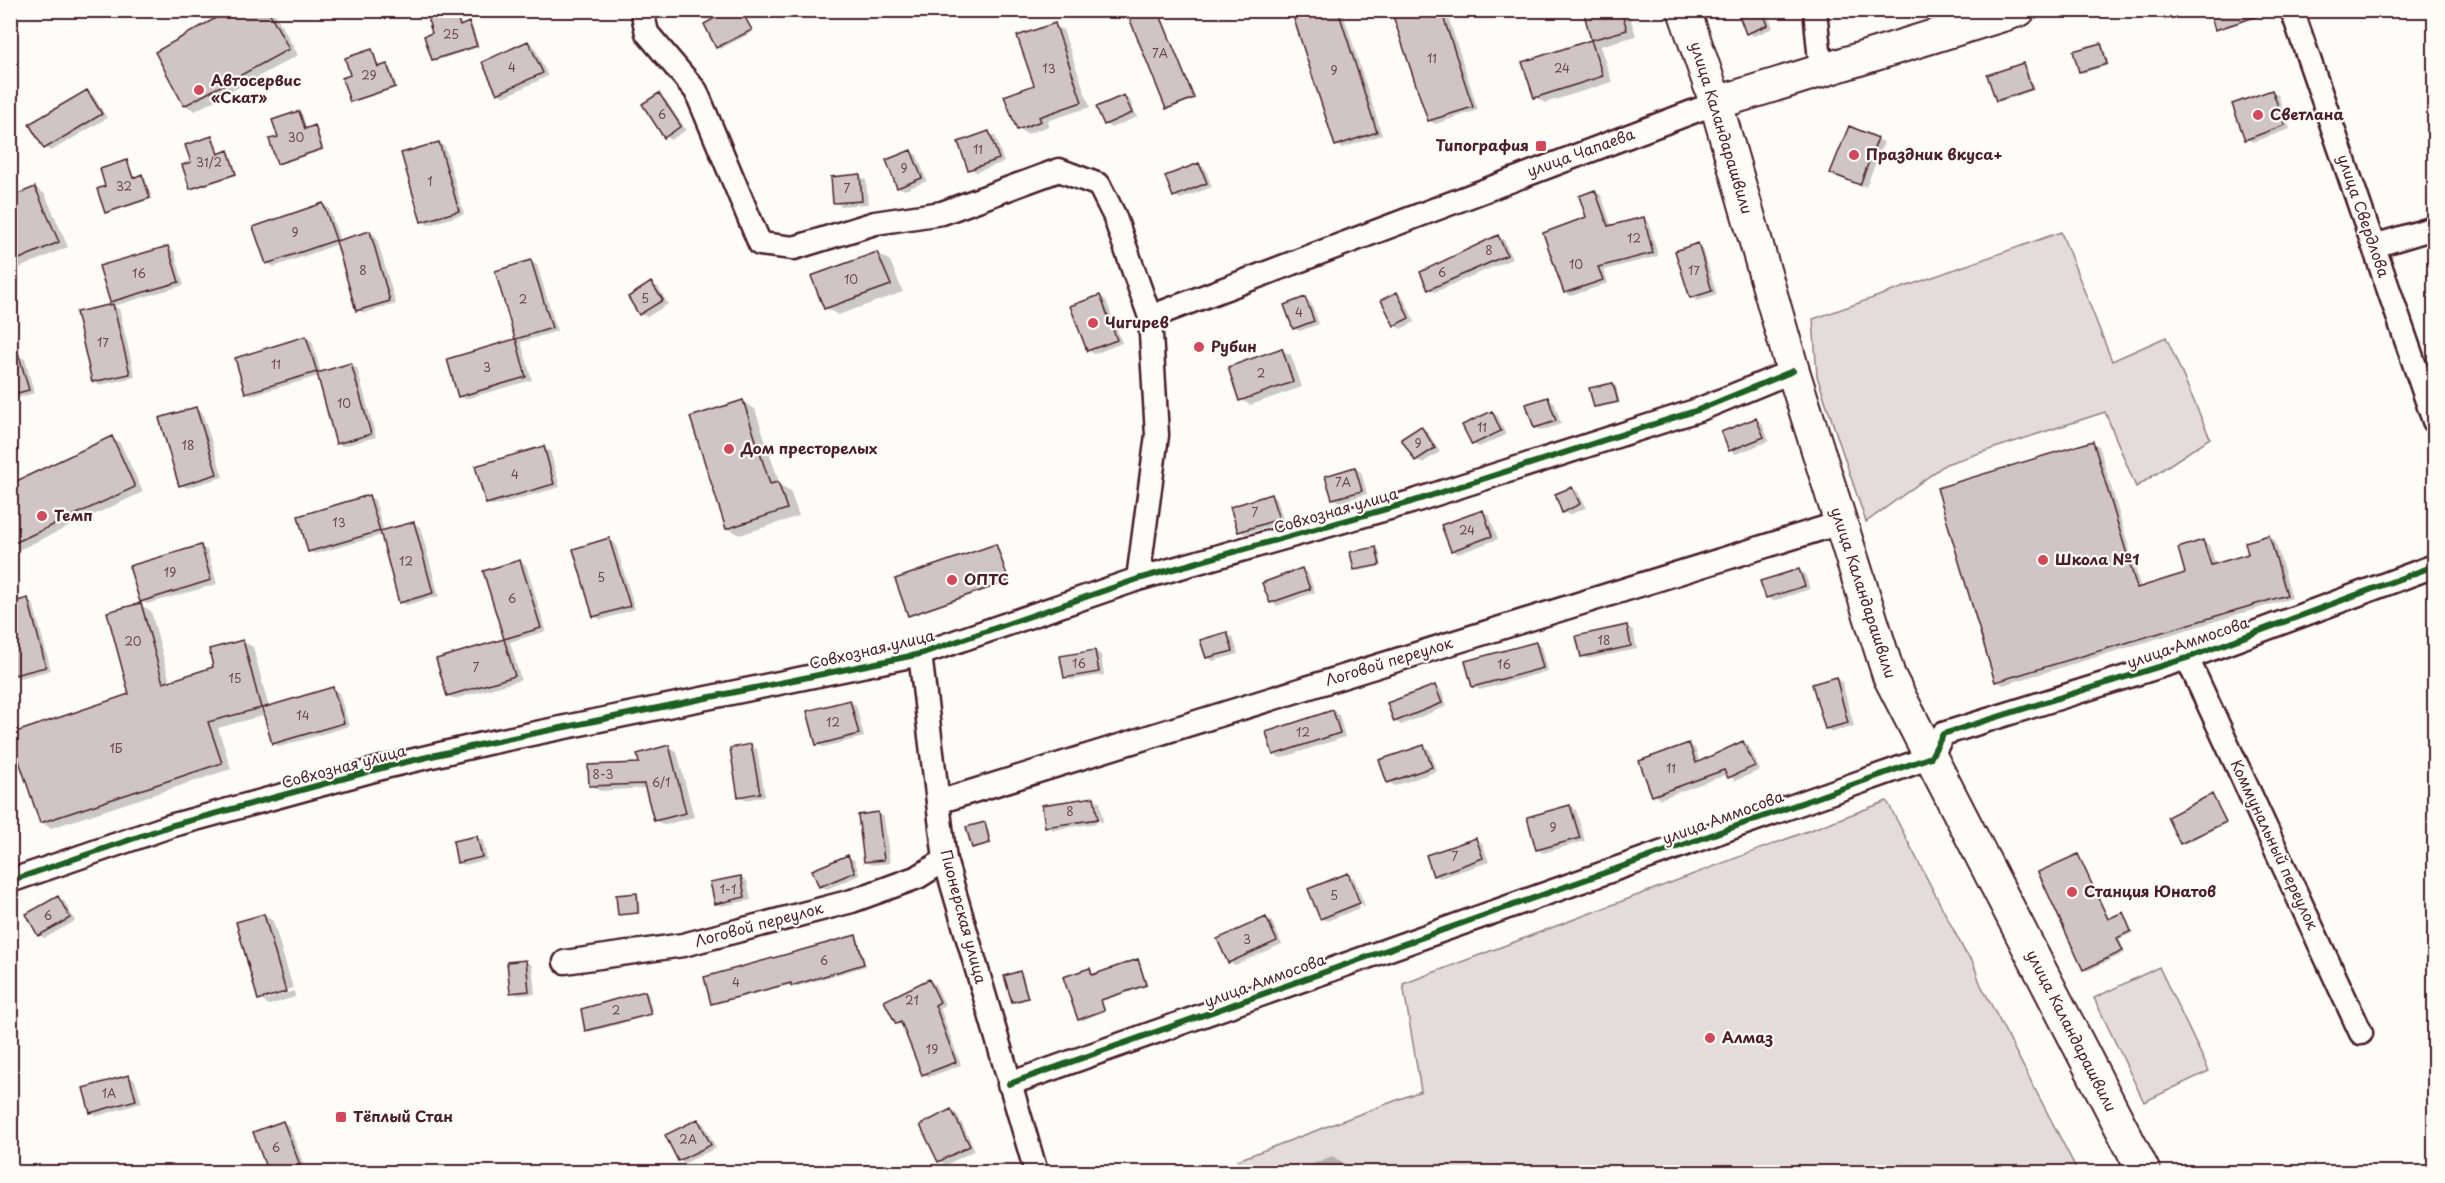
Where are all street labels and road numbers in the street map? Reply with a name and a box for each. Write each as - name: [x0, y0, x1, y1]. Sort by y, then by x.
- street label: улица Каландарашвили: [1685, 39, 1760, 217]
- street label: улица Чапаева: [1523, 121, 1638, 182]
- street label: улица Свердлова: [2333, 151, 2396, 281]
- street label: Совхозная улица: [1271, 481, 1401, 538]
- street label: улица Каландарашвили: [1826, 504, 1903, 681]
- street label: улица Аммосова: [2123, 610, 2252, 673]
- street label: Совхозная улица: [807, 623, 937, 674]
- street label: Логовой переулок: [1322, 630, 1455, 691]
- street label: Совхозная улица: [279, 738, 409, 793]
- street label: Коммунальный переулок: [2226, 755, 2325, 933]
- street label: улица Аммосова: [1659, 784, 1787, 849]
- street label: Пионерская улица: [935, 847, 994, 987]
- street label: Логовой переулок: [692, 895, 825, 952]
- street label: улица Каландарашвили: [2021, 945, 2123, 1115]
- street label: улица Аммосова: [1201, 947, 1329, 1012]

